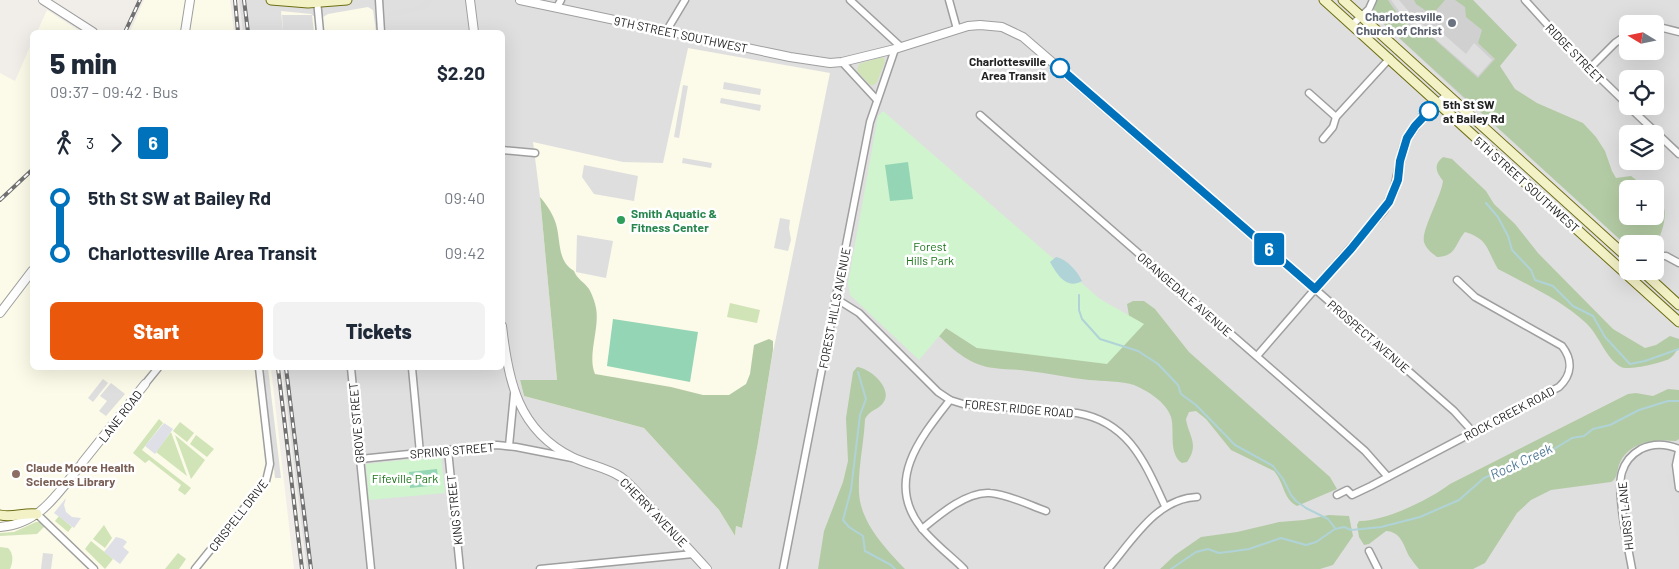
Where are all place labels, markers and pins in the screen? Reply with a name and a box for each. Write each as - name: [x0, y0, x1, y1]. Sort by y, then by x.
- place label: Charlottesville Church of Christ: [1356, 9, 1442, 37]
- marker: Charlottesville Church of Christ: [1446, 17, 1458, 29]
- place label: Charlottesville Area Transit: [969, 54, 1046, 82]
- marker: Charlottesville Area Transit: [1050, 58, 1070, 78]
- place label: 5th St SW at Bailey Rd: [1443, 97, 1505, 125]
- marker: 5th St SW at Bailey Rd: [1419, 101, 1439, 121]
- place label: Smith Aquatic & Fitness Center: [631, 206, 717, 234]
- marker: Smith Aquatic & Fitness Center: [615, 214, 627, 226]
- place label: Claude Moore Health Sciences Library: [26, 460, 135, 488]
- marker: Claude Moore Health Sciences Library: [10, 468, 22, 480]

